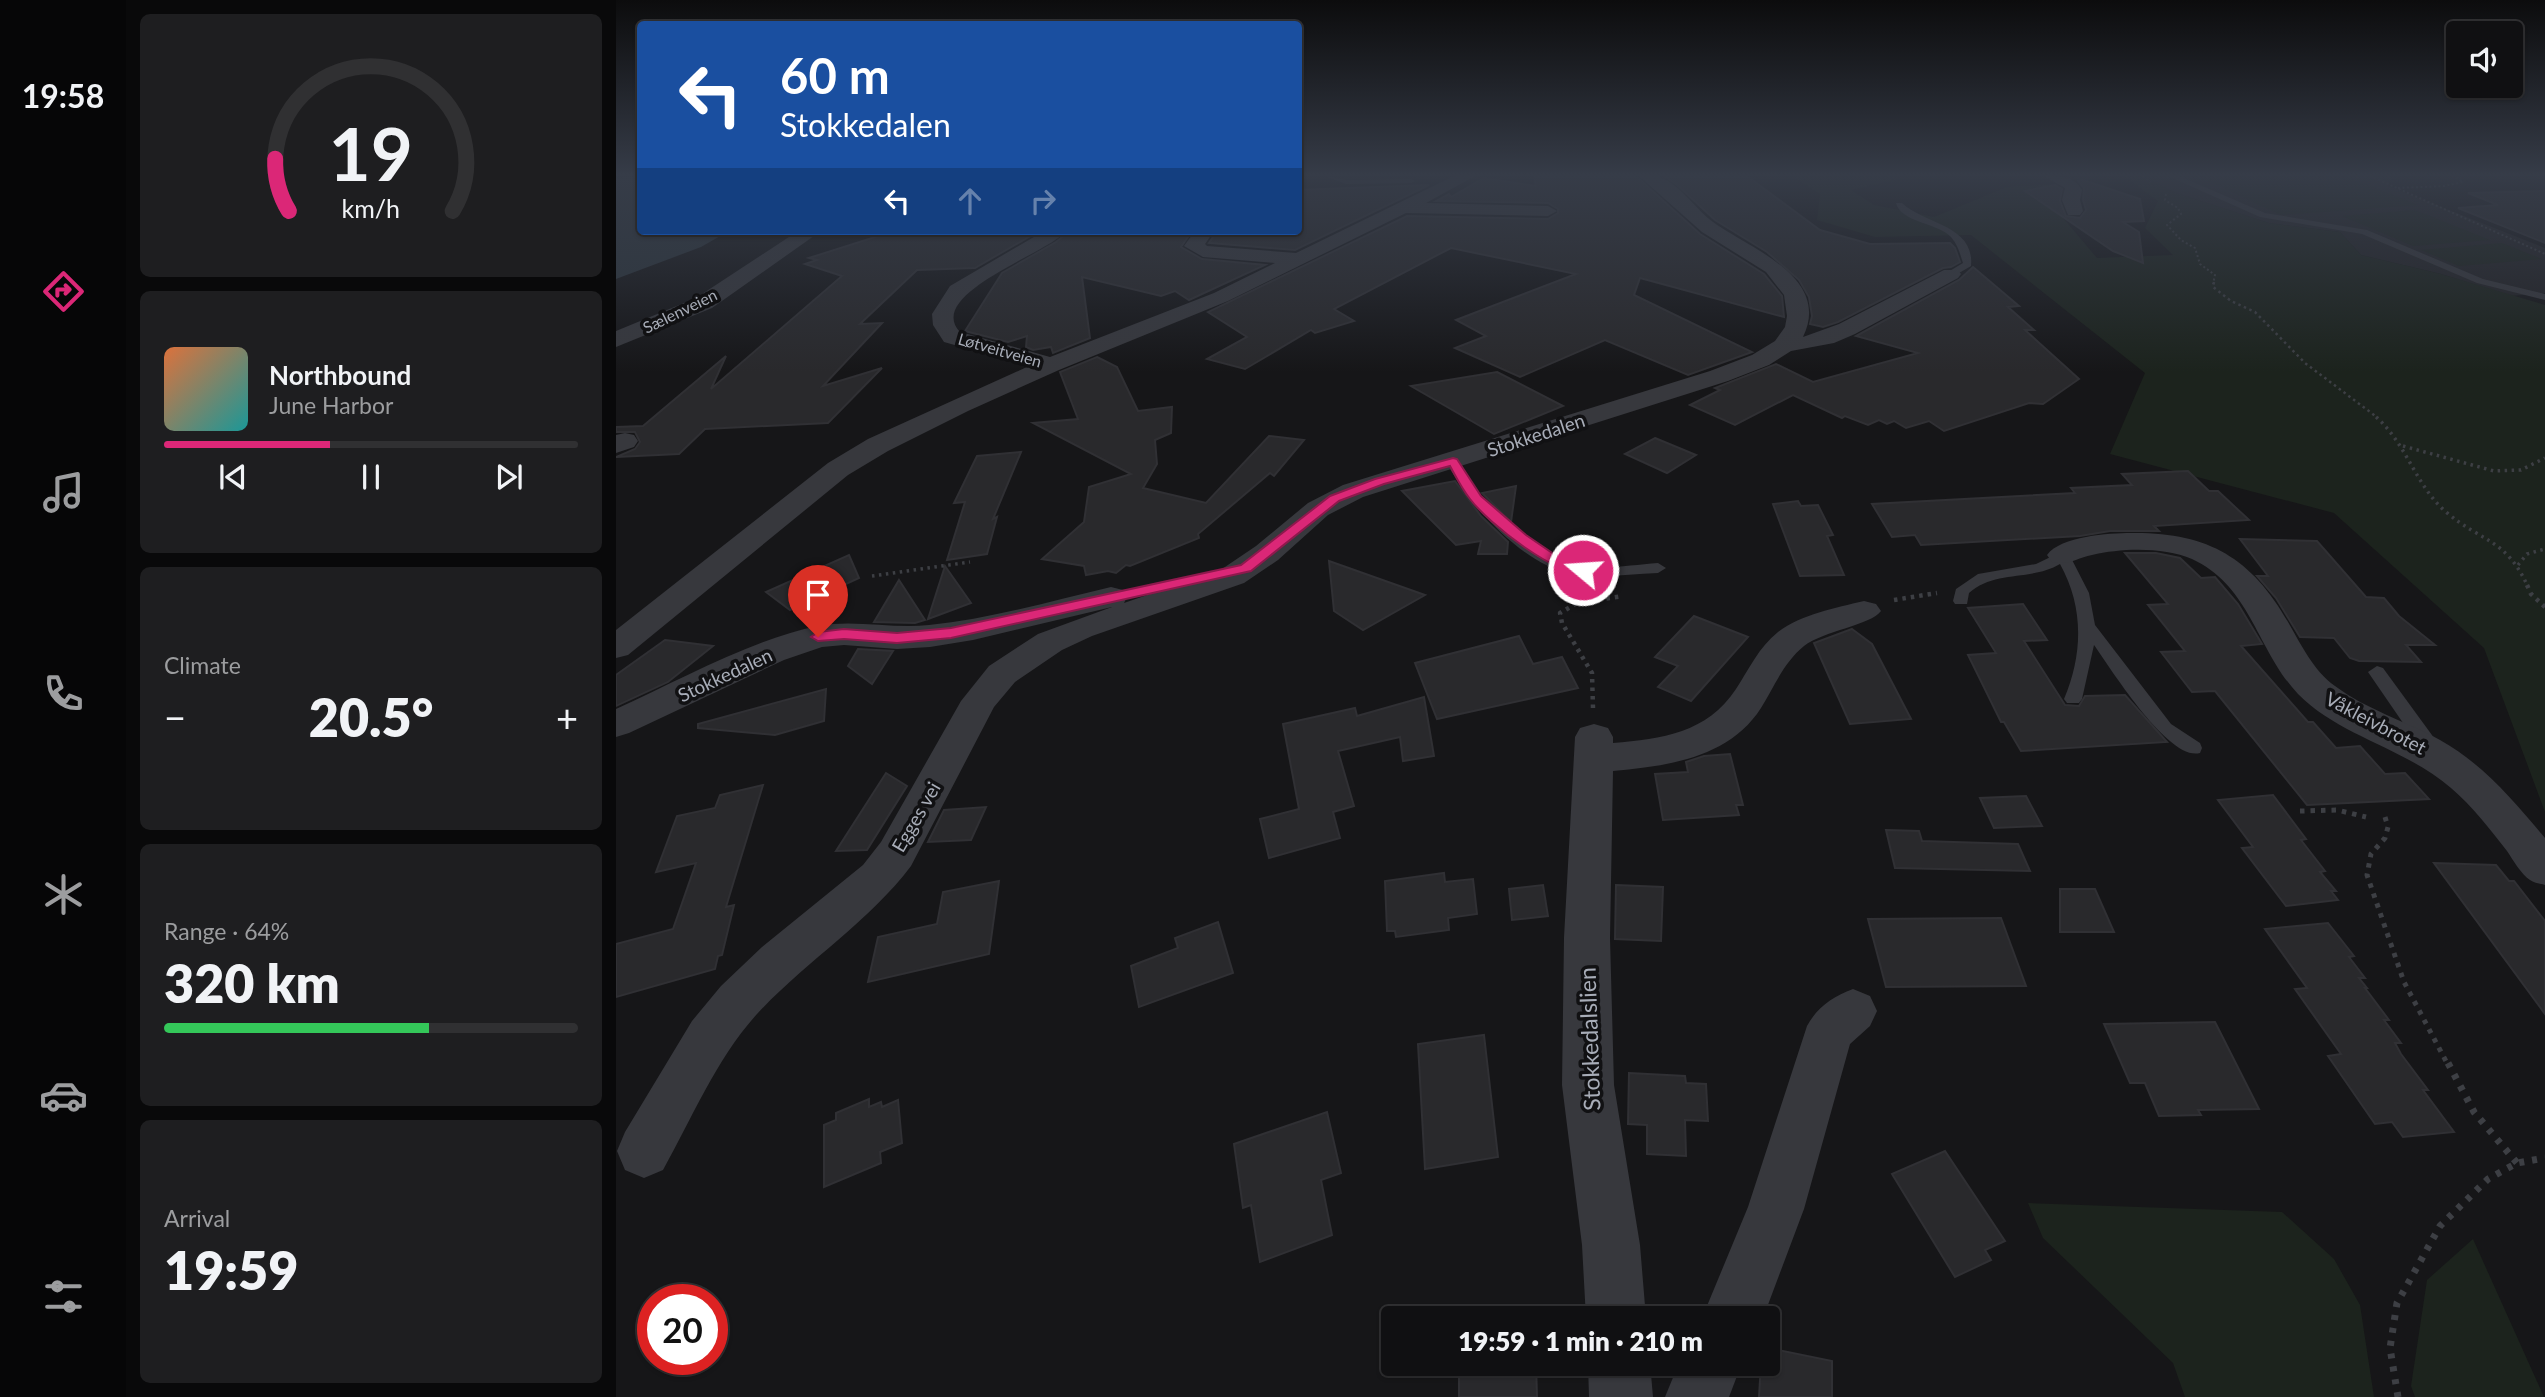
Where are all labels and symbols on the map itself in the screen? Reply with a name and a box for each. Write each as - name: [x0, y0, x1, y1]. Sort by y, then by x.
- street label: Sælenveien: [640, 284, 720, 337]
- street label: Løtveitveien: [956, 329, 1044, 371]
- street label: Stokkedalen: [1484, 408, 1588, 461]
- position arrow: [1546, 533, 1620, 607]
- pin: [788, 565, 848, 637]
- street label: Stokkedalen: [674, 643, 776, 706]
- street label: Våkleivbrotet: [2322, 686, 2431, 759]
- street label: Egges vei: [886, 778, 945, 856]
- street label: Stokkedalslien: [1573, 967, 1605, 1111]
- speed limit sign: 20: [637, 1284, 728, 1375]

